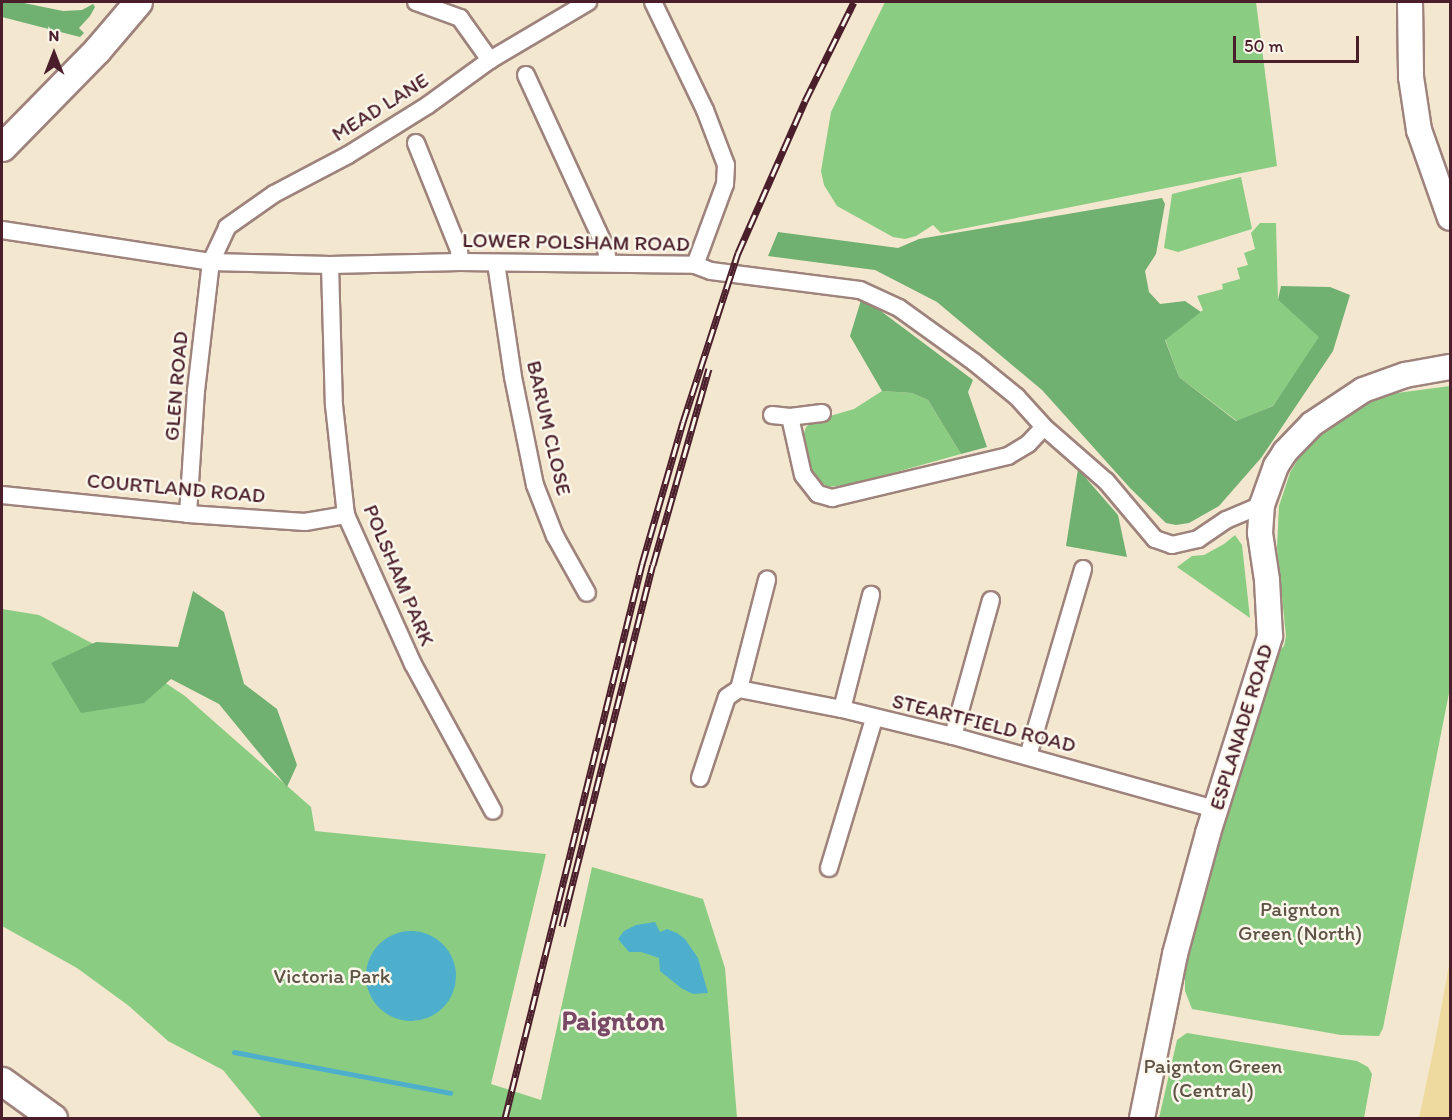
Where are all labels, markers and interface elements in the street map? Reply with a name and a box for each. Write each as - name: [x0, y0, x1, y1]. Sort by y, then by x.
- north arrow: [24, 24, 84, 84]
- scale bar: [1236, 24, 1362, 62]
- text: N: [49, 26, 59, 45]
- text: 50 m: [1244, 35, 1284, 57]
- street label: MEAD LANE: [327, 67, 433, 147]
- street label: LOWER POLSHAM ROAD: [462, 227, 690, 257]
- street label: GLEN ROAD: [159, 330, 193, 442]
- street label: BARUM CLOSE: [521, 358, 577, 498]
- street label: COURTLAND ROAD: [86, 468, 266, 508]
- street label: POLSHAM PARK: [358, 501, 440, 649]
- street label: ESPLANADE ROAD: [1204, 641, 1278, 813]
- street label: STEARTFIELD ROAD: [890, 688, 1078, 758]
- park label: Paignton Green (North): [1238, 896, 1362, 946]
- park label: Victoria Park: [274, 963, 390, 989]
- district label: Paignton: [562, 1005, 664, 1037]
- park label: Paignton Green (Central): [1144, 1053, 1282, 1103]

